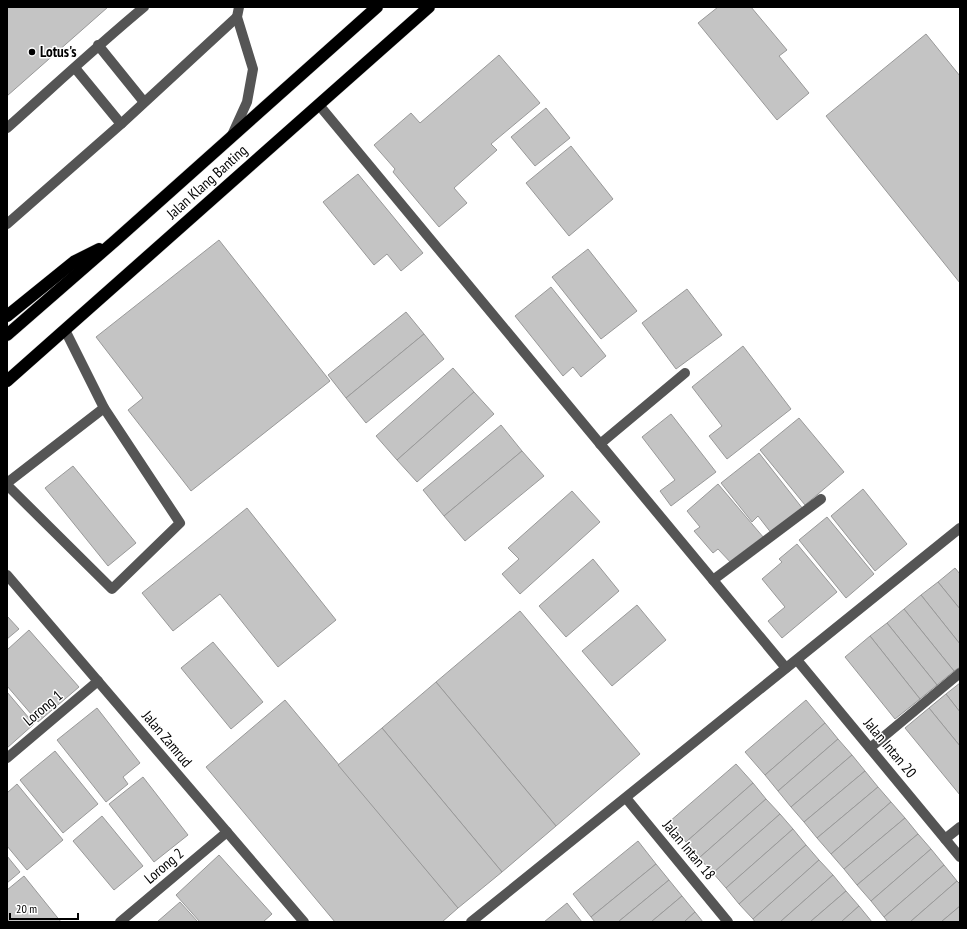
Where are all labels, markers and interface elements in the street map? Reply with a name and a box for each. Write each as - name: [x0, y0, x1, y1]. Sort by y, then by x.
- place label: Lotus's: [40, 42, 77, 61]
- marker: Lotus's: [27, 47, 37, 57]
- street label: Jalan Klang Banting: [162, 140, 251, 224]
- street label: Lorong 1: [19, 686, 66, 730]
- street label: Jalan Zamrud: [138, 706, 196, 771]
- street label: Jalan Intan 20: [859, 713, 921, 782]
- street label: Jalan Intan 18: [658, 815, 720, 884]
- street label: Lorong 2: [140, 844, 187, 888]
- scale bar: [10, 895, 78, 921]
- text: 20 m: [16, 901, 37, 916]

